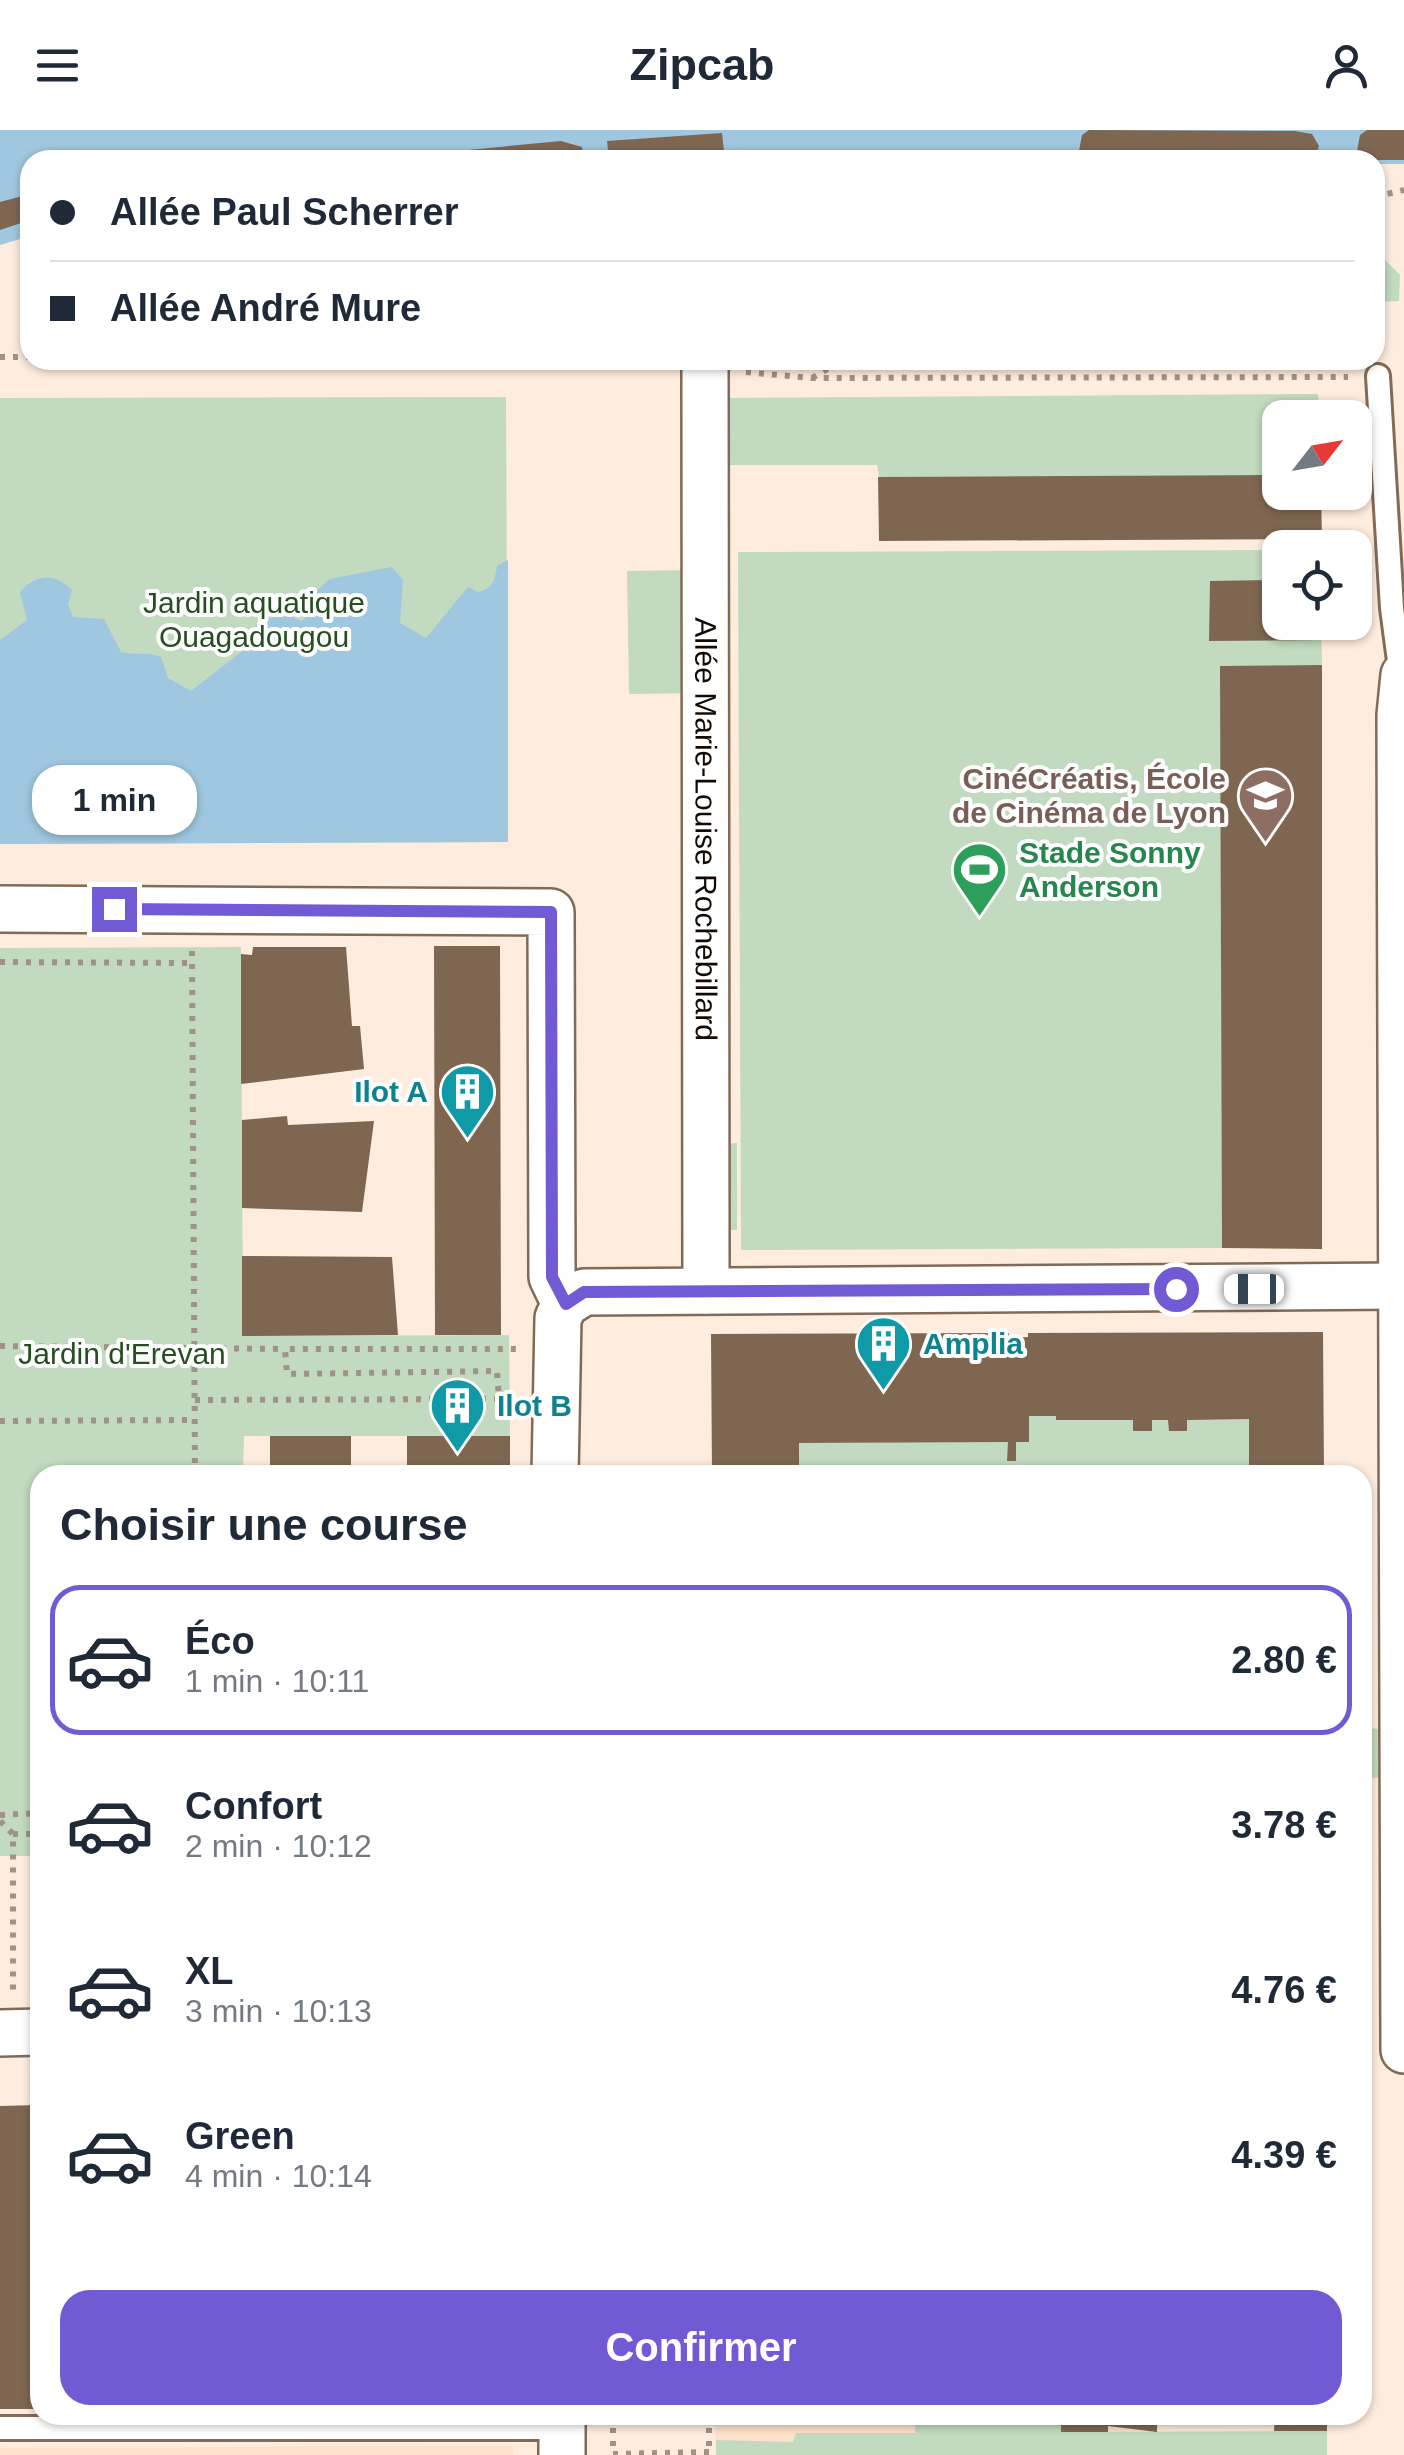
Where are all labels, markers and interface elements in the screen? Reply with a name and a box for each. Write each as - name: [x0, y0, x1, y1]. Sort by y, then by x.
- icon: menu: [30, 38, 85, 93]
- icon: person: [1319, 38, 1374, 93]
- text: Zipcab: [629, 39, 775, 90]
- text: Allée Paul Scherrer: [110, 191, 459, 233]
- text: Allée André Mure: [110, 287, 421, 329]
- north arrow: [1262, 400, 1372, 510]
- map controls: [1262, 400, 1372, 640]
- button: locate: [1262, 530, 1372, 640]
- park label: Jardin aquatique Ouagadougou: [143, 586, 365, 653]
- street label: Allée Marie-Louise Rochebillard: [689, 617, 723, 1041]
- place label: CinéCréatis, École de Cinéma de Lyon: [952, 762, 1226, 829]
- callout: 1 min: [32, 764, 196, 834]
- school or university icon: CinéCréatis, École de Cinéma de Lyon: [1235, 766, 1295, 845]
- text: 1 min: [73, 782, 156, 818]
- place label: Stade Sonny Anderson: [1019, 836, 1201, 903]
- sports icon: Stade Sonny Anderson: [950, 840, 1010, 919]
- route end: [92, 887, 137, 932]
- building icon: Ilot A: [437, 1062, 497, 1141]
- place label: Ilot A: [354, 1075, 428, 1108]
- route start: [1154, 1267, 1199, 1312]
- car: [1224, 1274, 1284, 1304]
- building icon: Amplia: [854, 1314, 914, 1393]
- place label: Amplia: [923, 1327, 1023, 1360]
- park label: Jardin d'Erevan: [18, 1337, 226, 1370]
- building icon: Ilot B: [428, 1376, 488, 1455]
- place label: Ilot B: [497, 1389, 572, 1422]
- text: Choisir une course: [60, 1499, 468, 1550]
- icon: car: [65, 1615, 155, 1705]
- text: Éco: [185, 1620, 255, 1662]
- text: 2.80 €: [1231, 1639, 1337, 1681]
- text: 1 min · 10:11: [185, 1663, 369, 1699]
- icon: car: [65, 1780, 155, 1870]
- text: Confort: [185, 1785, 322, 1827]
- text: 3.78 €: [1231, 1804, 1337, 1846]
- text: 2 min · 10:12: [185, 1828, 372, 1864]
- icon: car: [65, 1945, 155, 2035]
- text: XL: [185, 1950, 234, 1992]
- text: 4.76 €: [1231, 1969, 1337, 2011]
- text: 3 min · 10:13: [185, 1993, 372, 2029]
- icon: car: [65, 2110, 155, 2200]
- text: Green: [185, 2115, 295, 2157]
- text: 4.39 €: [1231, 2134, 1337, 2176]
- text: 4 min · 10:14: [185, 2158, 372, 2194]
- button: Confirmer: [60, 2290, 1342, 2405]

